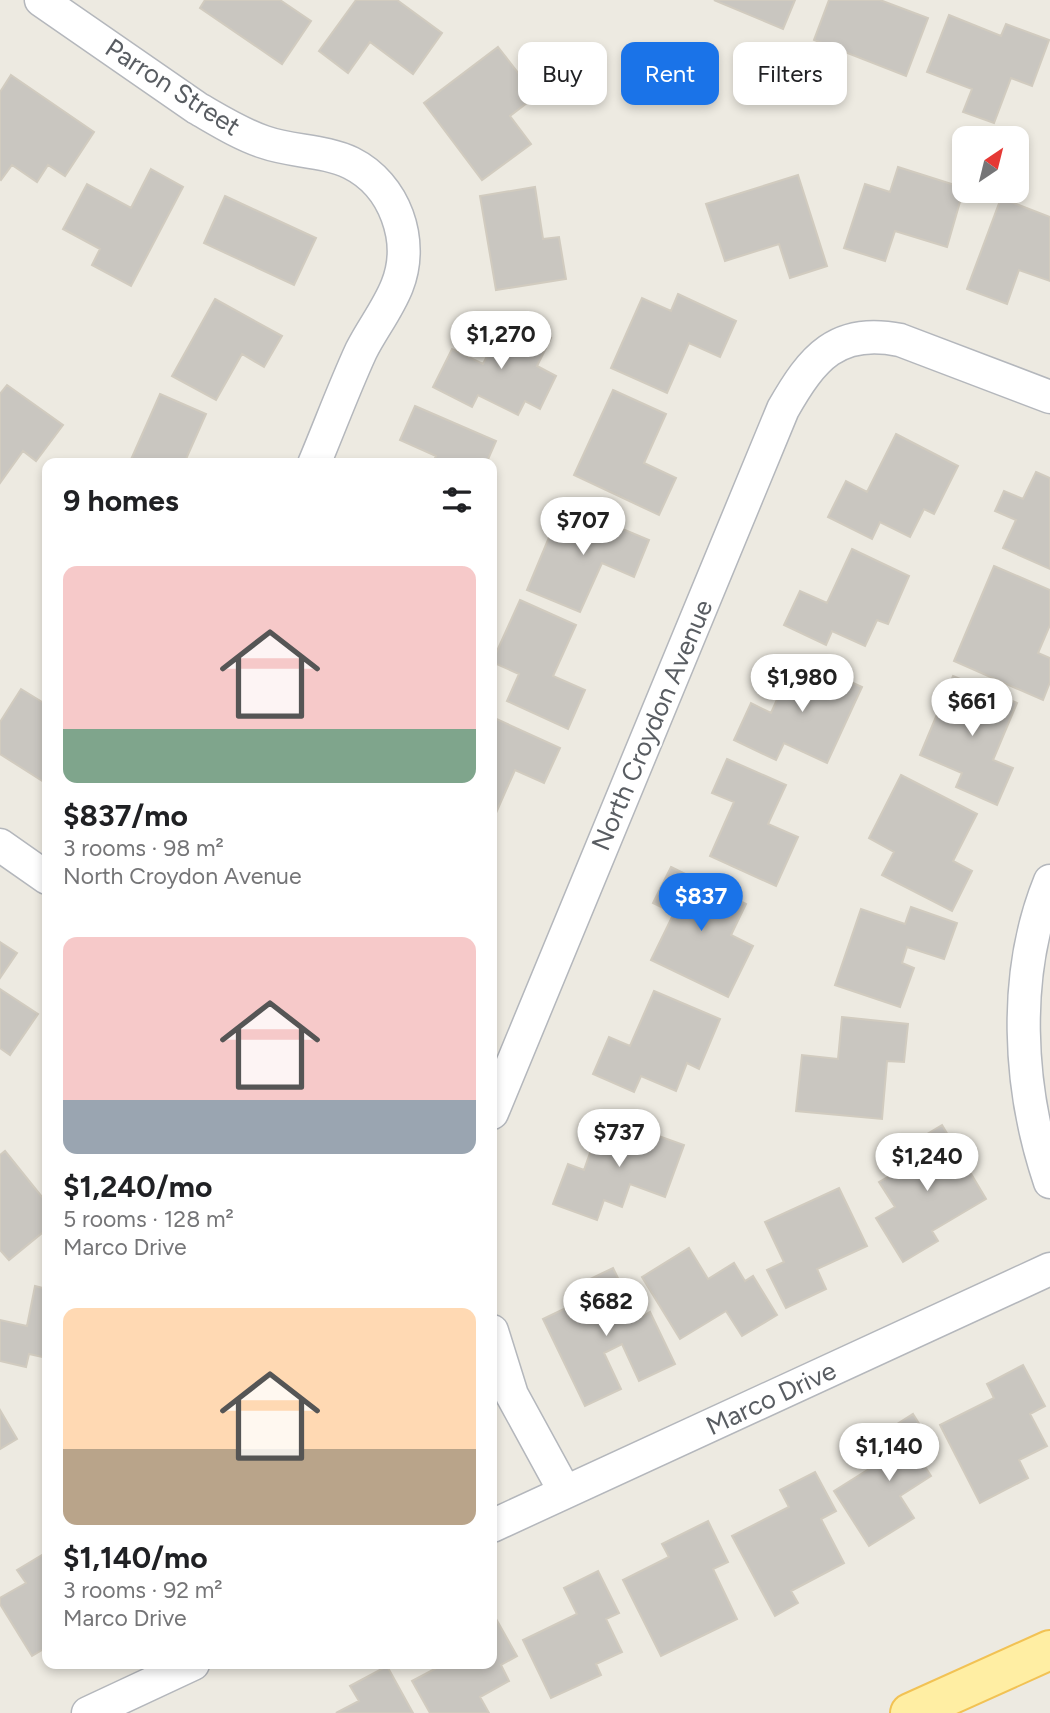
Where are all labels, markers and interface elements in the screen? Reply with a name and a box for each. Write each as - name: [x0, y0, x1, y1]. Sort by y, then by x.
- street label: Parron Street: [100, 32, 247, 143]
- chip: Buy: [518, 42, 607, 105]
- chip: Rent: [621, 42, 719, 105]
- chip: Filters: [733, 42, 847, 105]
- north arrow: [952, 126, 1029, 203]
- map controls: [952, 126, 1029, 203]
- pin: $1,270: [444, 312, 558, 371]
- text: $1,270: [466, 320, 536, 348]
- icon: filters: [438, 481, 476, 519]
- text: 9 homes: [63, 482, 179, 519]
- pin: $707: [542, 498, 624, 557]
- text: $707: [556, 506, 610, 534]
- street label: North Croydon Avenue: [585, 595, 719, 855]
- icon: home: [207, 611, 333, 737]
- pin: $1,980: [745, 654, 859, 714]
- text: $1,980: [767, 663, 837, 691]
- pin: $661: [931, 678, 1013, 738]
- text: $661: [947, 687, 997, 715]
- text: $837/mo: [63, 797, 188, 834]
- text: 3 rooms · 98 m²: [63, 834, 224, 862]
- text: North Croydon Avenue: [63, 862, 301, 890]
- pin: $837: [660, 874, 742, 933]
- text: $837: [675, 882, 727, 910]
- icon: home: [207, 982, 333, 1108]
- pin: $737: [578, 1110, 660, 1169]
- text: $737: [593, 1118, 645, 1146]
- pin: $1,240: [870, 1134, 984, 1193]
- text: $1,240: [891, 1142, 963, 1170]
- text: $1,240/mo: [63, 1168, 212, 1205]
- text: 5 rooms · 128 m²: [63, 1205, 234, 1233]
- text: Marco Drive: [63, 1233, 187, 1261]
- pin: $682: [565, 1278, 647, 1338]
- text: $682: [579, 1287, 633, 1315]
- icon: home: [207, 1353, 333, 1479]
- street label: Marco Drive: [701, 1354, 841, 1442]
- pin: $1,140: [832, 1424, 946, 1483]
- text: $1,140: [855, 1432, 923, 1460]
- text: $1,140/mo: [63, 1539, 208, 1576]
- text: 3 rooms · 92 m²: [63, 1576, 223, 1604]
- text: Marco Drive: [63, 1604, 187, 1632]

